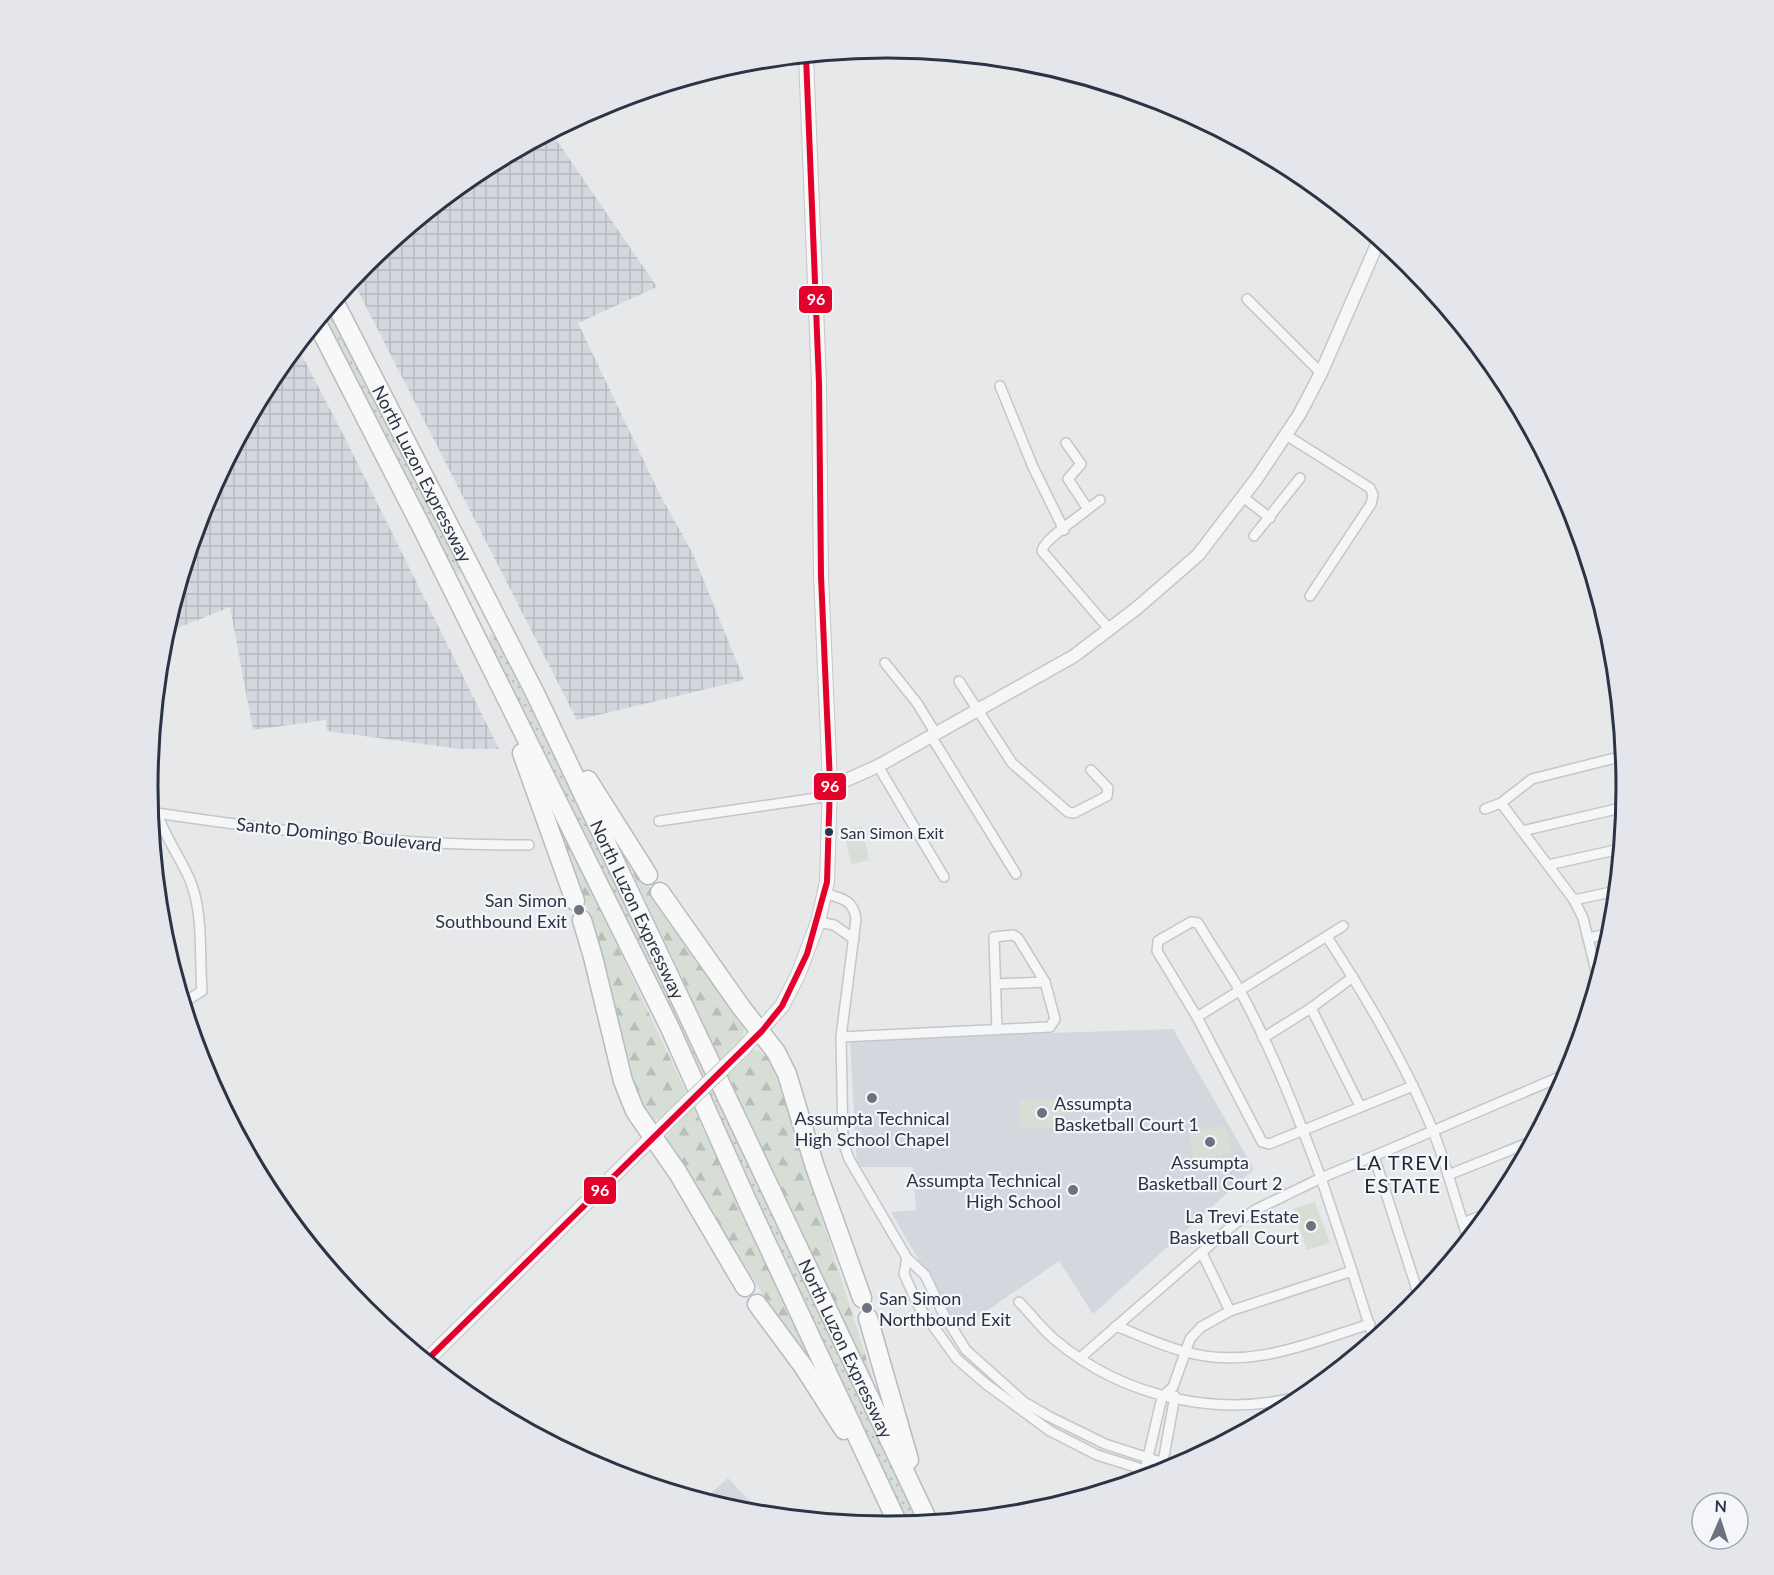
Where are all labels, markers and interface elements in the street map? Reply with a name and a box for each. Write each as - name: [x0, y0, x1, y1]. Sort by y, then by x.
- line badge: 96: [798, 285, 833, 314]
- text: 96: [807, 289, 825, 308]
- street label: North Luzon Expressway: [368, 381, 477, 566]
- line badge: 96: [813, 772, 847, 801]
- text: 96: [821, 776, 839, 795]
- street label: Santo Domingo Boulevard: [235, 812, 443, 856]
- street label: North Luzon Expressway: [586, 816, 690, 1003]
- place label: San Simon Exit: [840, 823, 944, 842]
- marker: San Simon Exit: [823, 826, 835, 838]
- place label: San Simon Southbound Exit: [435, 889, 568, 932]
- marker: San Simon Southbound Exit: [572, 903, 586, 917]
- marker: Assumpta Technical High School Chapel: [865, 1091, 879, 1105]
- place label: Assumpta Basketball Court 1: [1054, 1092, 1199, 1135]
- marker: Assumpta Basketball Court 1: [1035, 1106, 1049, 1120]
- place label: Assumpta Technical High School Chapel: [795, 1107, 949, 1150]
- marker: Assumpta Basketball Court 2: [1203, 1135, 1217, 1149]
- district label: LA TREVI ESTATE: [1356, 1150, 1450, 1197]
- place label: Assumpta Basketball Court 2: [1137, 1151, 1283, 1194]
- place label: Assumpta Technical High School: [906, 1169, 1061, 1212]
- line badge: 96: [583, 1176, 617, 1205]
- text: 96: [591, 1180, 609, 1199]
- marker: Assumpta Technical High School: [1066, 1183, 1080, 1197]
- place label: La Trevi Estate Basketball Court: [1169, 1205, 1300, 1248]
- marker: La Trevi Estate Basketball Court: [1304, 1219, 1318, 1233]
- street label: North Luzon Expressway: [794, 1255, 898, 1442]
- place label: San Simon Northbound Exit: [879, 1287, 1011, 1330]
- marker: San Simon Northbound Exit: [860, 1301, 874, 1315]
- north arrow: [1690, 1491, 1750, 1551]
- text: N: [1714, 1496, 1727, 1515]

